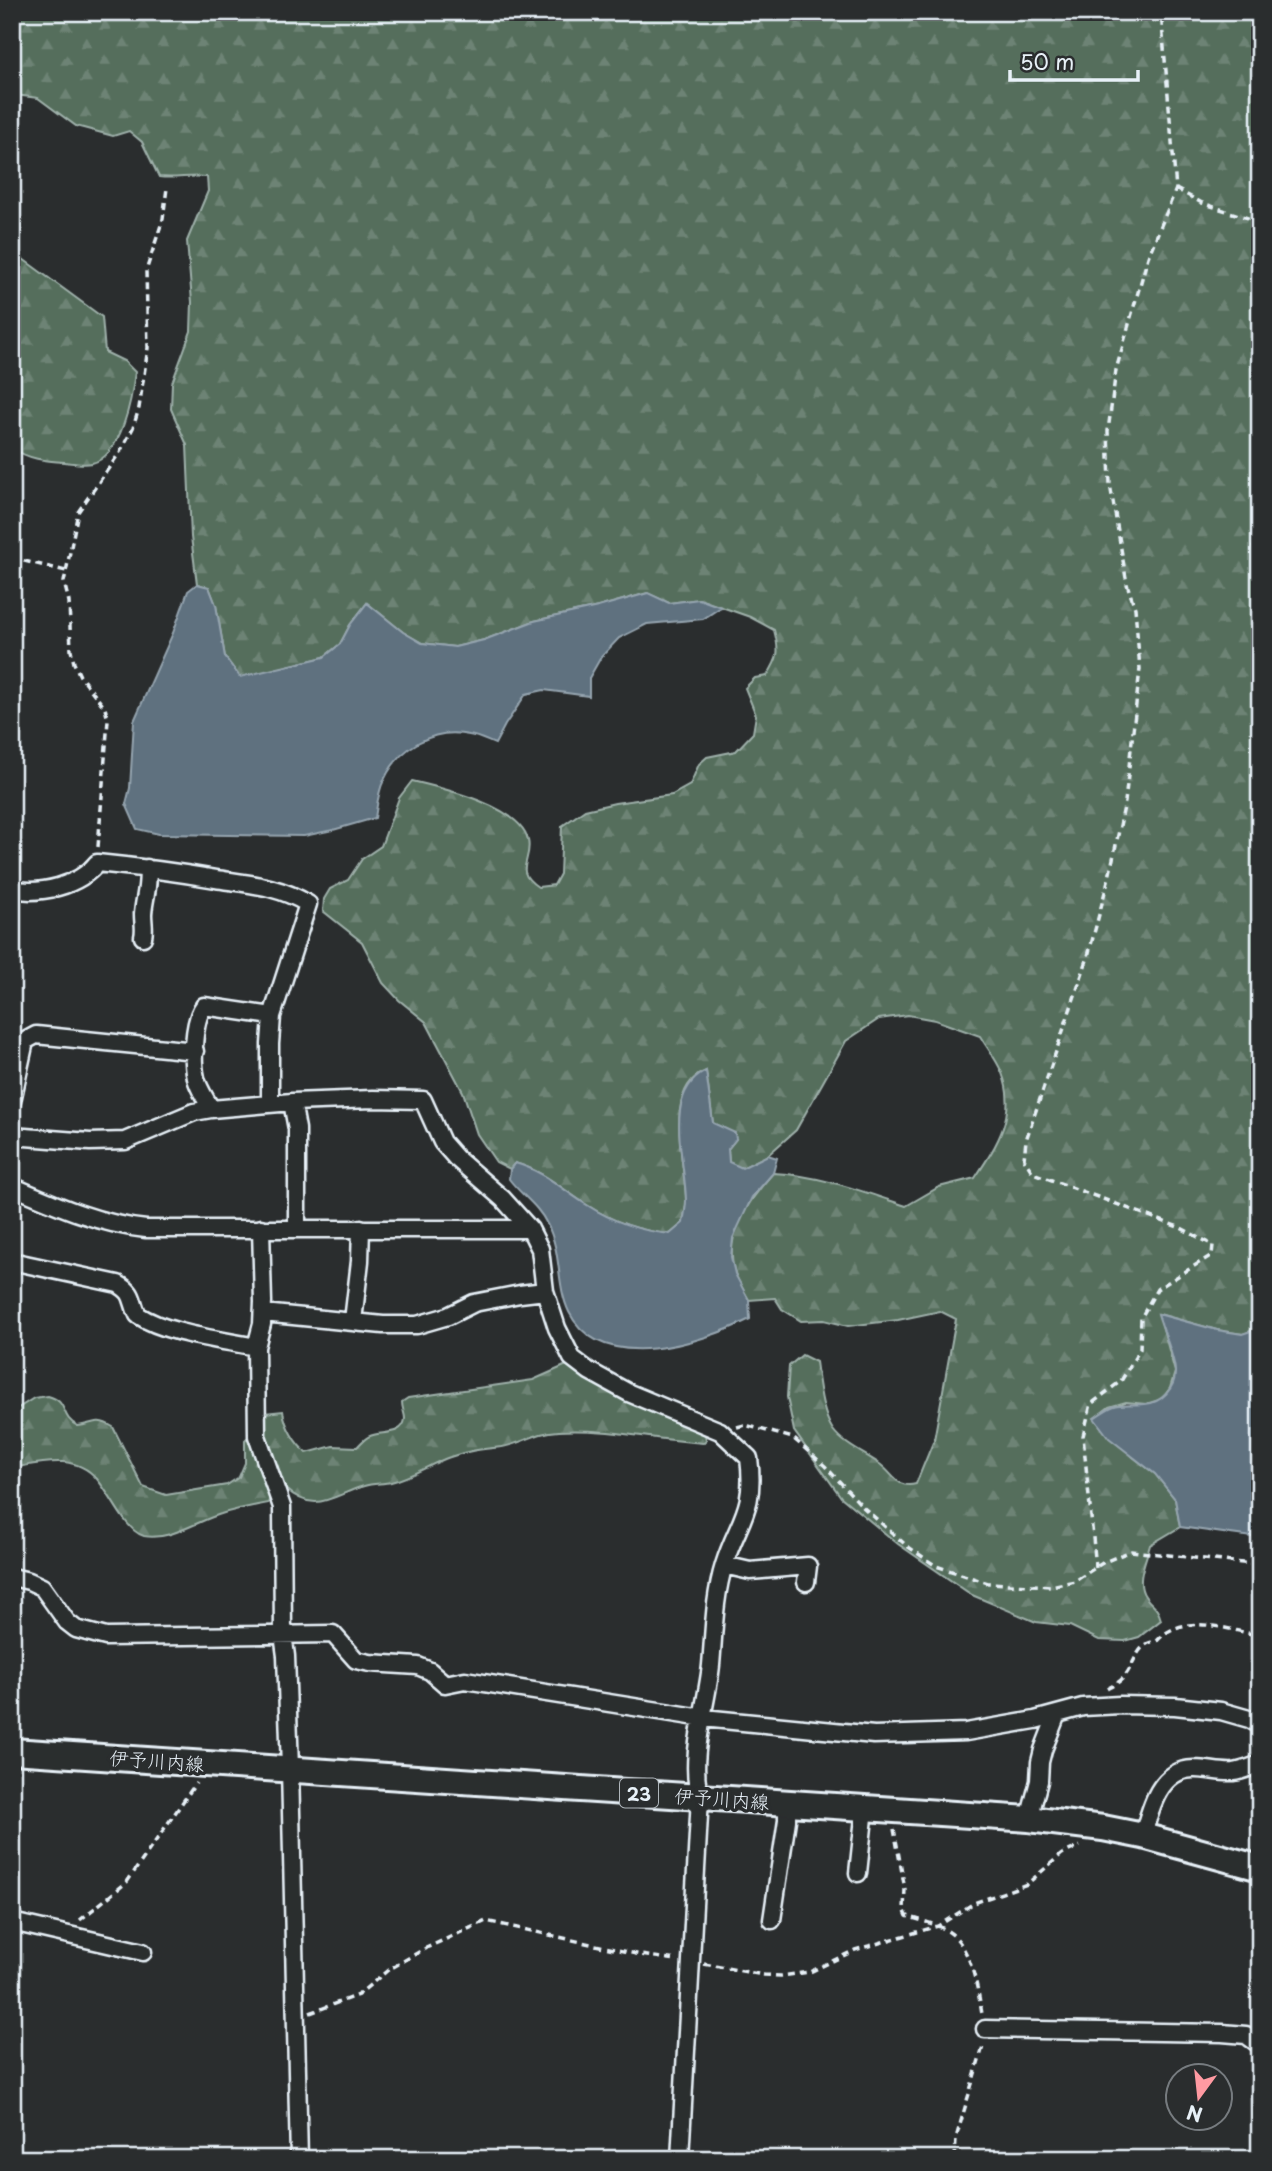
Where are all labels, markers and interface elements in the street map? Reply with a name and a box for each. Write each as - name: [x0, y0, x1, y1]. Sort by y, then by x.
- scale bar: [1010, 38, 1137, 82]
- text: 50 m: [1020, 45, 1074, 77]
- street label: 伊予川内線: [109, 1743, 205, 1777]
- road number: 23: [620, 1778, 658, 1808]
- street label: 伊予川内線: [674, 1781, 770, 1815]
- north arrow: [1164, 2062, 1234, 2132]
- text: N: [1183, 2099, 1205, 2130]

